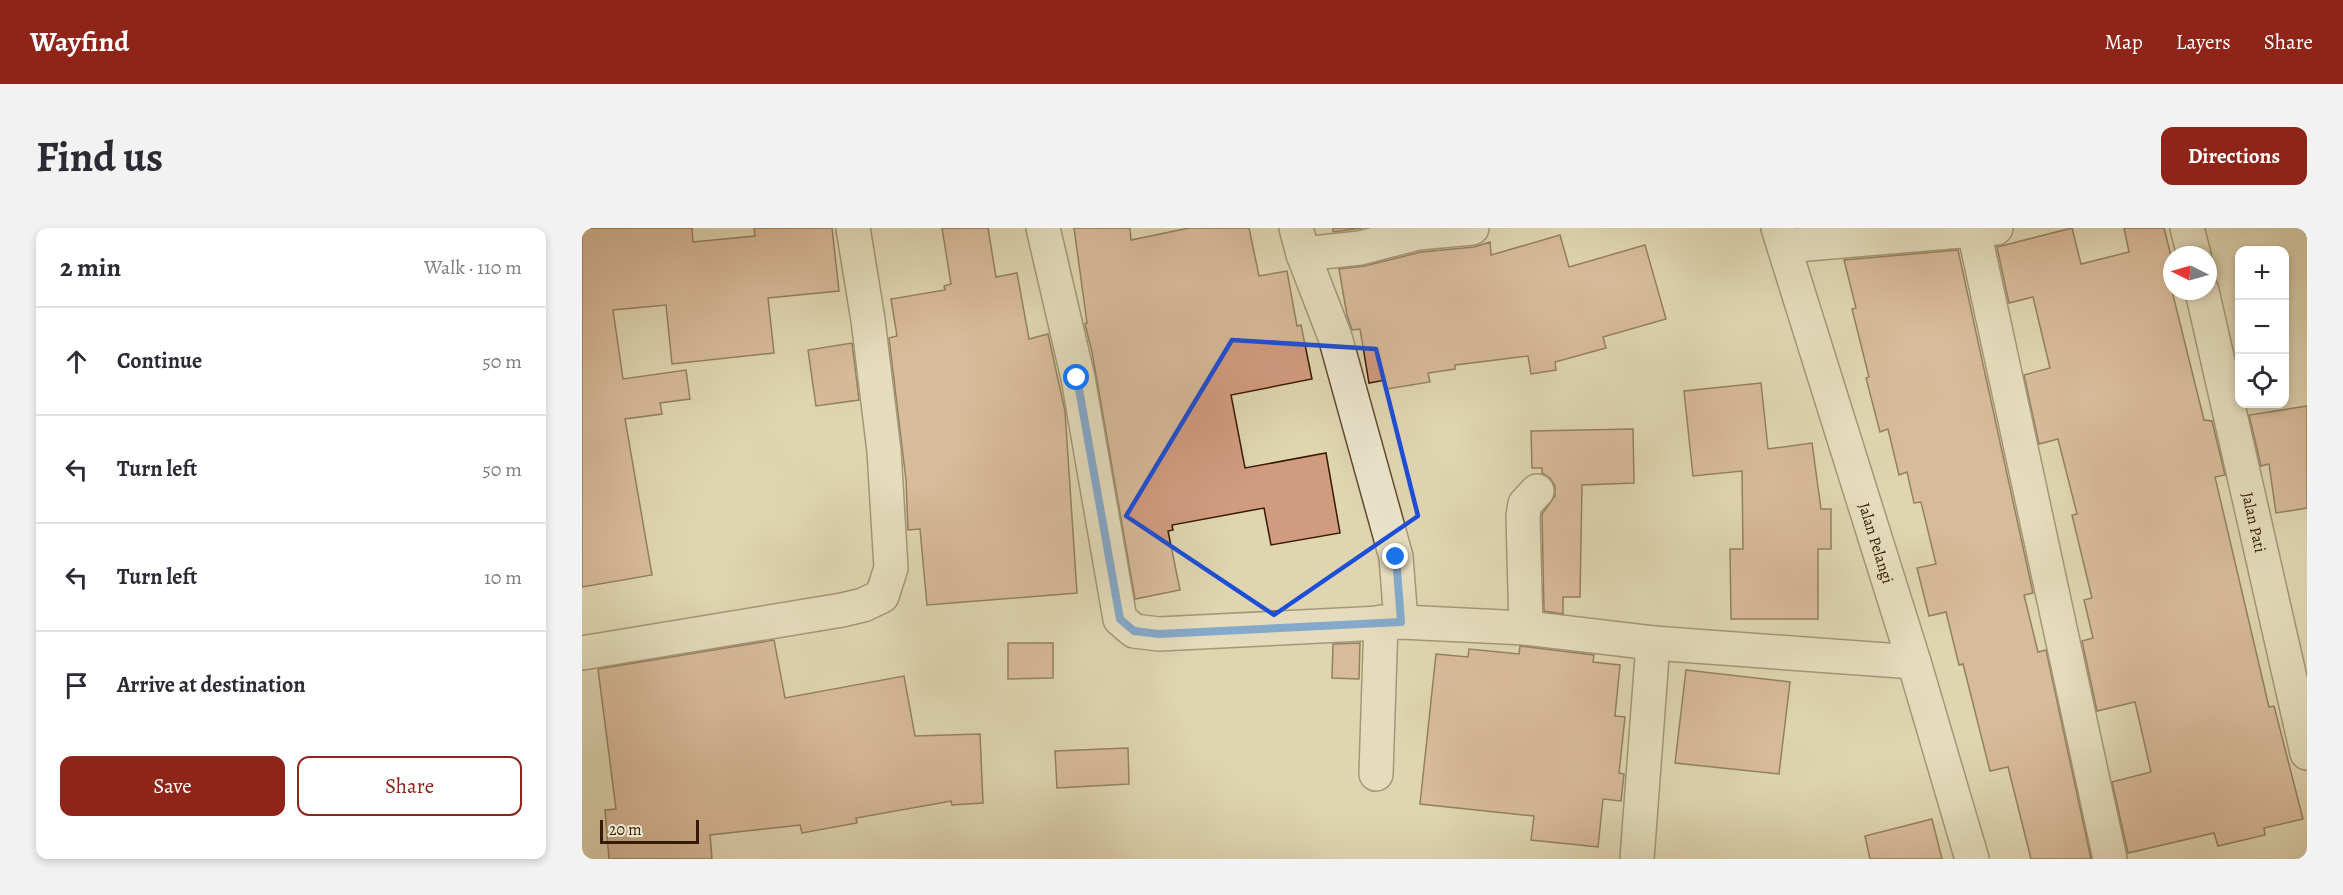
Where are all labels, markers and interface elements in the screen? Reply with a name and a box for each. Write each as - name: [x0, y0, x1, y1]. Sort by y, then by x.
- text: Wayfind: [30, 23, 129, 61]
- text: Map: [2104, 28, 2143, 56]
- text: Layers: [2176, 28, 2231, 56]
- text: Share: [2264, 28, 2313, 56]
- button: Directions: [2161, 127, 2307, 185]
- text: Find us: [36, 128, 163, 185]
- north arrow: [2163, 246, 2217, 300]
- map controls: [2235, 246, 2289, 408]
- button: +: [2235, 246, 2289, 300]
- text: 2 min: [60, 250, 121, 285]
- text: Walk · 110 m: [424, 254, 522, 281]
- button: −: [2235, 300, 2289, 354]
- icon: ahead: [60, 345, 93, 378]
- text: Continue: [117, 346, 202, 376]
- text: 50 m: [482, 348, 522, 375]
- button: locate: [2235, 354, 2289, 408]
- route start: [1063, 364, 1089, 390]
- icon: left: [60, 453, 93, 486]
- text: Turn left: [117, 454, 197, 484]
- text: 50 m: [482, 456, 522, 483]
- street label: Jalan Pati: [2236, 490, 2271, 555]
- street label: Jalan Pelangi: [1853, 500, 1899, 586]
- route end: [1382, 543, 1408, 569]
- icon: left: [60, 561, 93, 594]
- text: Turn left: [117, 562, 197, 592]
- text: 10 m: [484, 564, 522, 591]
- icon: arrive: [60, 669, 93, 702]
- text: Arrive at destination: [117, 670, 306, 700]
- button: Save: [60, 756, 285, 816]
- button: Share: [297, 756, 522, 816]
- scale bar: [600, 817, 699, 844]
- text: 20 m: [609, 819, 642, 841]

